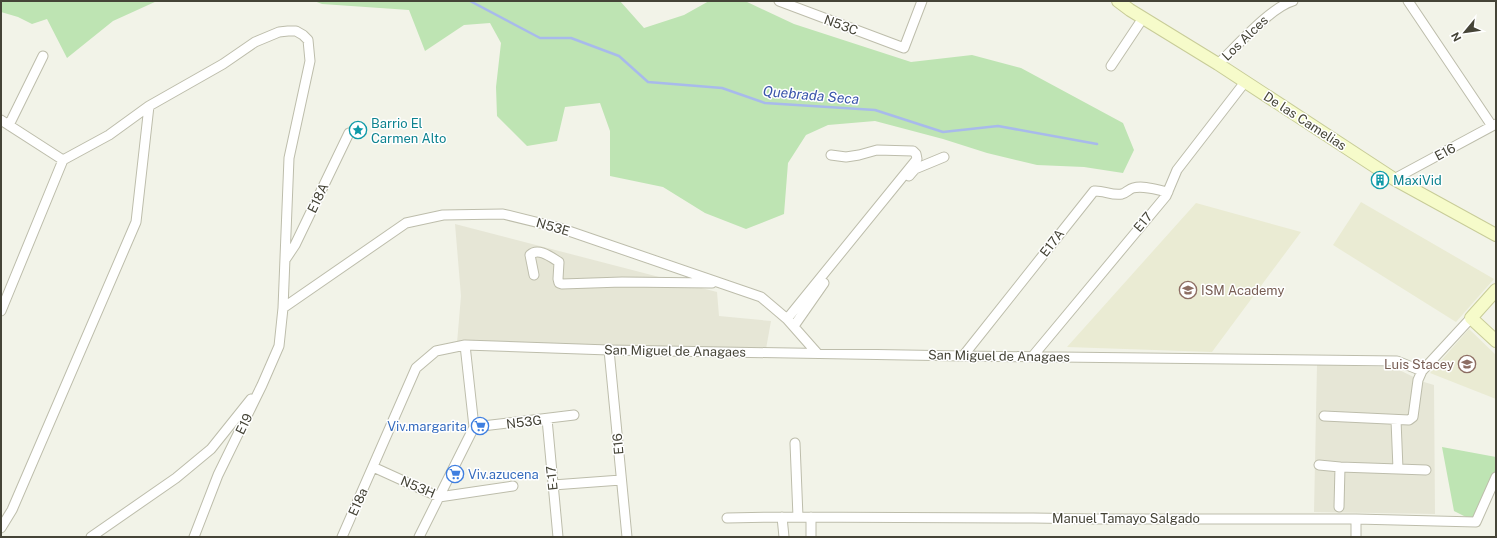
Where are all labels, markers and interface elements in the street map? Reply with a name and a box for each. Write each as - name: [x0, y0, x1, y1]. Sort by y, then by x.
- street label: N53C: [822, 12, 860, 38]
- street label: Los Alces: [1219, 12, 1271, 64]
- north arrow: [1445, 12, 1485, 52]
- text: N: [1449, 30, 1464, 44]
- water label: Quebrada Seca: [762, 83, 860, 107]
- street label: De las Camelias: [1261, 89, 1349, 153]
- place label: Barrio El Carmen Alto: [371, 116, 446, 146]
- place icon: Barrio El Carmen Alto: [348, 120, 368, 140]
- street label: E16: [1432, 140, 1458, 164]
- building icon: MaxiVid: [1370, 170, 1390, 190]
- place label: MaxiVid: [1393, 173, 1442, 188]
- street label: E18A: [304, 181, 332, 215]
- street label: E17: [1130, 209, 1156, 235]
- street label: N53E: [534, 215, 572, 239]
- street label: E17A: [1037, 226, 1067, 260]
- school or university icon: ISM Academy: [1178, 280, 1198, 300]
- place label: ISM Academy: [1201, 283, 1284, 298]
- street label: San Miguel de Anagaes: [604, 342, 746, 360]
- street label: San Miguel de Anagaes: [928, 347, 1070, 365]
- school or university icon: Luis Stacey: [1457, 354, 1477, 374]
- place label: Luis Stacey: [1384, 357, 1454, 372]
- street label: E19: [233, 411, 255, 437]
- street label: N53G: [505, 412, 543, 432]
- supermarket icon: Viv.margarita: [470, 416, 490, 436]
- place label: Viv.margarita: [387, 419, 467, 434]
- street label: E16: [610, 433, 626, 455]
- supermarket icon: Viv.azucena: [445, 464, 465, 484]
- street label: E-17: [543, 465, 561, 491]
- place label: Viv.azucena: [468, 467, 539, 482]
- street label: N53H: [398, 473, 438, 501]
- street label: E18a: [345, 486, 371, 518]
- street label: Manuel Tamayo Salgado: [1052, 511, 1200, 526]

